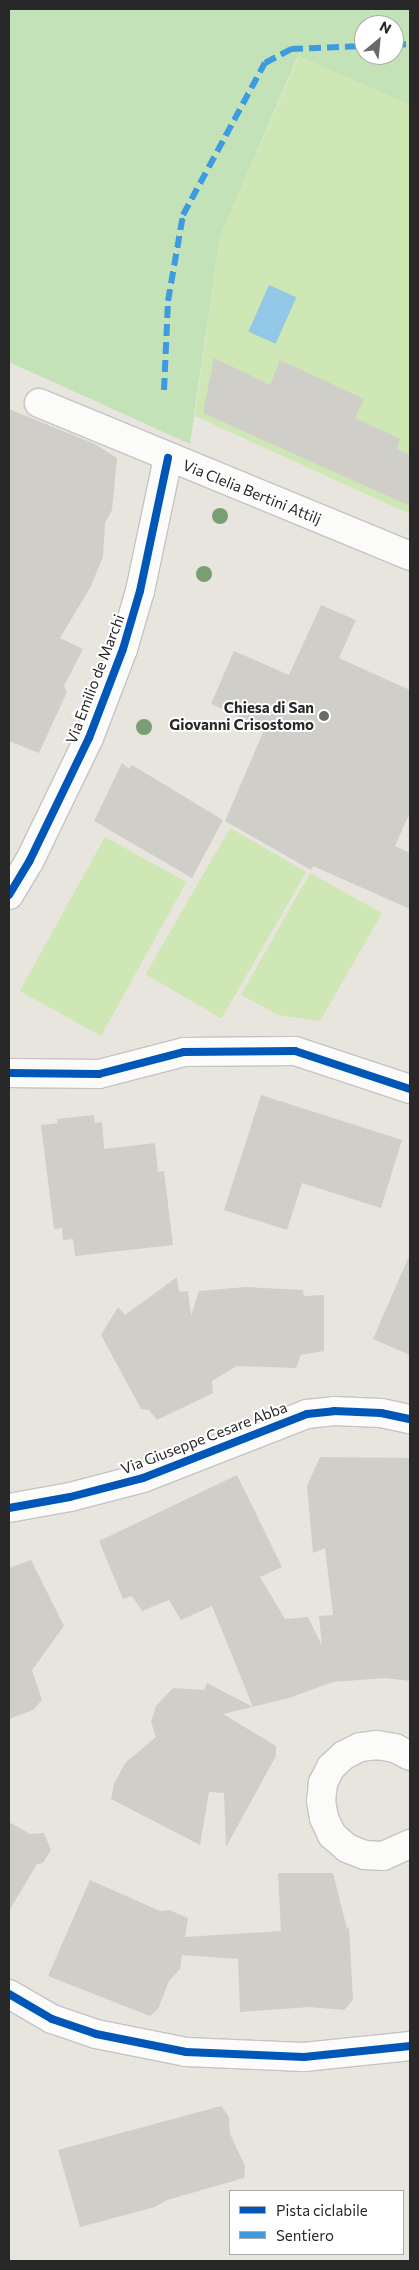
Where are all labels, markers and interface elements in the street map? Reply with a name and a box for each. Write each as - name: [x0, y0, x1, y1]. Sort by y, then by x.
- north arrow: [354, 15, 404, 65]
- text: N: [377, 17, 394, 37]
- street label: Via Clelia Bertini Attilj: [180, 456, 324, 528]
- street label: Via Emilio de Marchi: [62, 612, 128, 746]
- place label: Chiesa di San Giovanni Crisostomo: [169, 698, 314, 733]
- marker: Chiesa di San Giovanni Crisostomo: [318, 710, 330, 722]
- street label: Via Giuseppe Cesare Abba: [118, 1398, 290, 1478]
- legend: [229, 2190, 404, 2255]
- text: Pista ciclabile: [276, 2201, 368, 2219]
- text: Sentiero: [276, 2226, 334, 2244]

